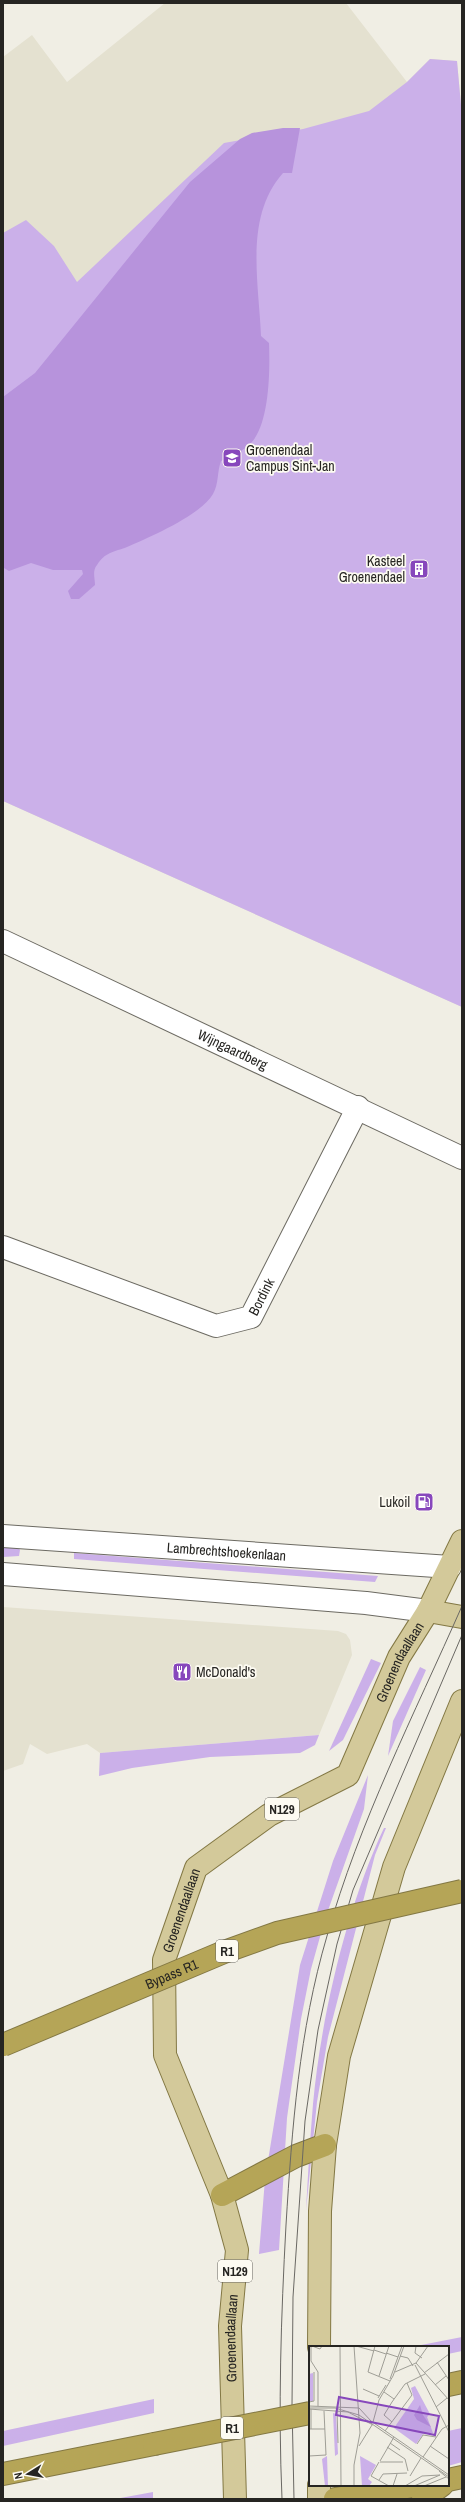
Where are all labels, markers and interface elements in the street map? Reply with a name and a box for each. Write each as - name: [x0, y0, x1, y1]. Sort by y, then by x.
- place label: Groenendaal Campus Sint-Jan: [246, 441, 335, 475]
- school or university icon: Groenendaal Campus Sint-Jan: [221, 447, 243, 469]
- place label: Kasteel Groenendael: [339, 552, 405, 586]
- building icon: Kasteel Groenendael: [408, 558, 430, 580]
- street label: Wijngaardberg: [195, 1025, 271, 1074]
- street label: Bordink: [244, 1275, 278, 1319]
- fuel station icon: Lukoil: [413, 1491, 435, 1513]
- place label: Lukoil: [379, 1493, 410, 1511]
- street label: Lambrechtshoekenlaan: [166, 1538, 287, 1565]
- street label: Groenendaallaan: [372, 1619, 428, 1705]
- restaurant icon: McDonald's: [171, 1661, 193, 1683]
- place label: McDonald's: [196, 1663, 256, 1681]
- road number: N129: [265, 1798, 299, 1820]
- street label: Groenendaallaan: [158, 1866, 204, 1955]
- road number: R1: [216, 1940, 238, 1962]
- street label: Bypass R1: [143, 1955, 201, 1993]
- road number: N129: [218, 2260, 252, 2282]
- street label: Groenendaallaan: [221, 2293, 242, 2382]
- inset map: [309, 2346, 449, 2486]
- road number: R1: [221, 2417, 243, 2439]
- north arrow: [8, 2454, 48, 2494]
- text: N: [11, 2471, 26, 2480]

